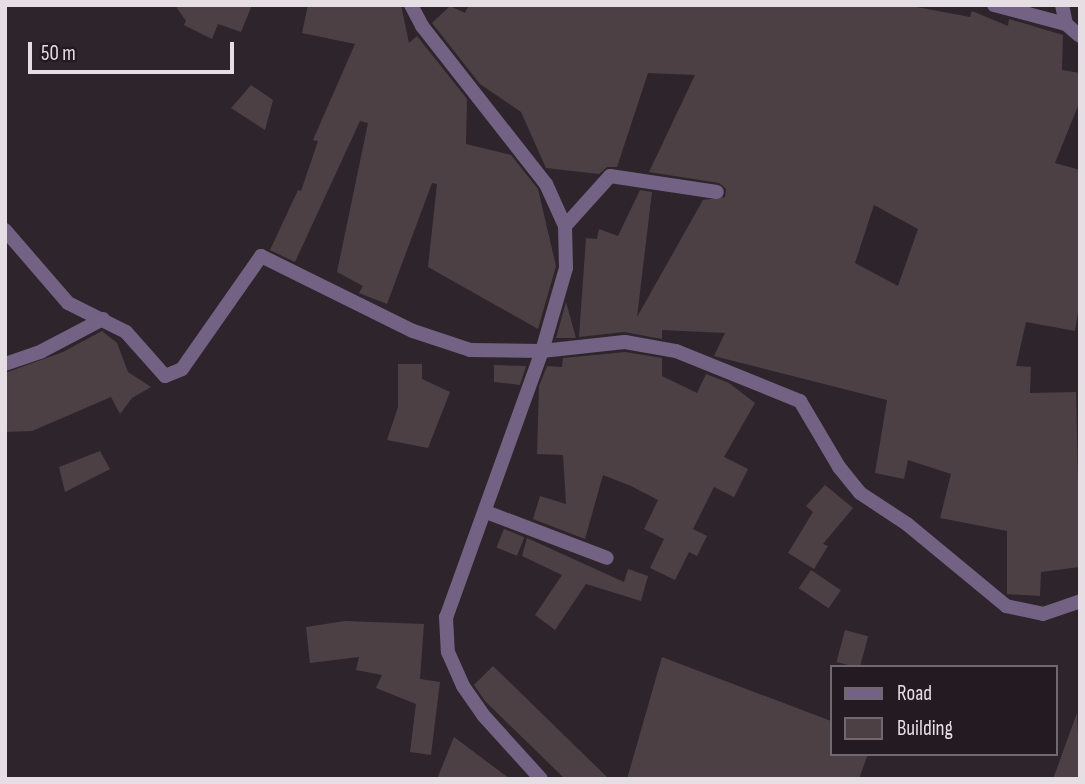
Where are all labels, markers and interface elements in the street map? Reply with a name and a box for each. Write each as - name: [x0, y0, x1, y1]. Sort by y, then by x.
- scale bar: [32, 28, 238, 72]
- text: 50 m: [41, 41, 76, 66]
- legend: [830, 665, 1057, 756]
- text: Road: [897, 681, 932, 706]
- text: Building: [897, 716, 953, 741]

